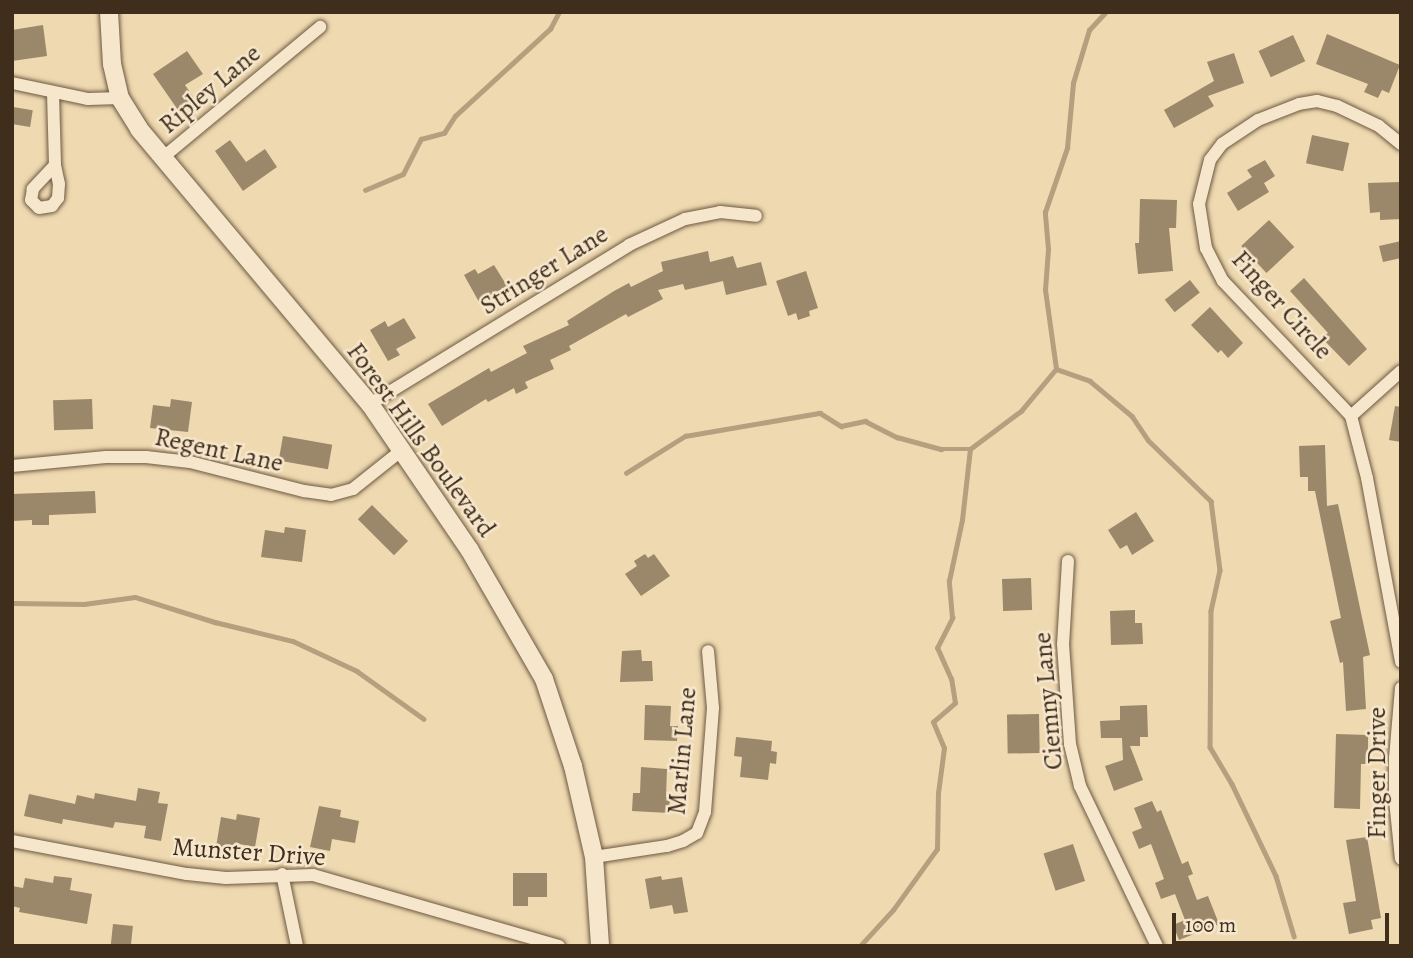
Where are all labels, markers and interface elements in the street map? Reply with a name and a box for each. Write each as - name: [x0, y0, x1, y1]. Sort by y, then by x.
- street label: Ripley Lane: [153, 38, 267, 140]
- street label: Stringer Lane: [474, 218, 614, 322]
- street label: Finger Circle: [1225, 244, 1339, 366]
- street label: Forest Hills Boulevard: [340, 337, 502, 543]
- street label: Regent Lane: [152, 421, 286, 479]
- street label: Ciemny Lane: [1026, 631, 1070, 771]
- street label: Marlin Lane: [661, 686, 703, 816]
- street label: Finger Drive: [1361, 707, 1393, 839]
- street label: Munster Drive: [171, 831, 327, 873]
- scale bar: [1175, 898, 1392, 942]
- text: 100 m: [1185, 911, 1236, 939]

